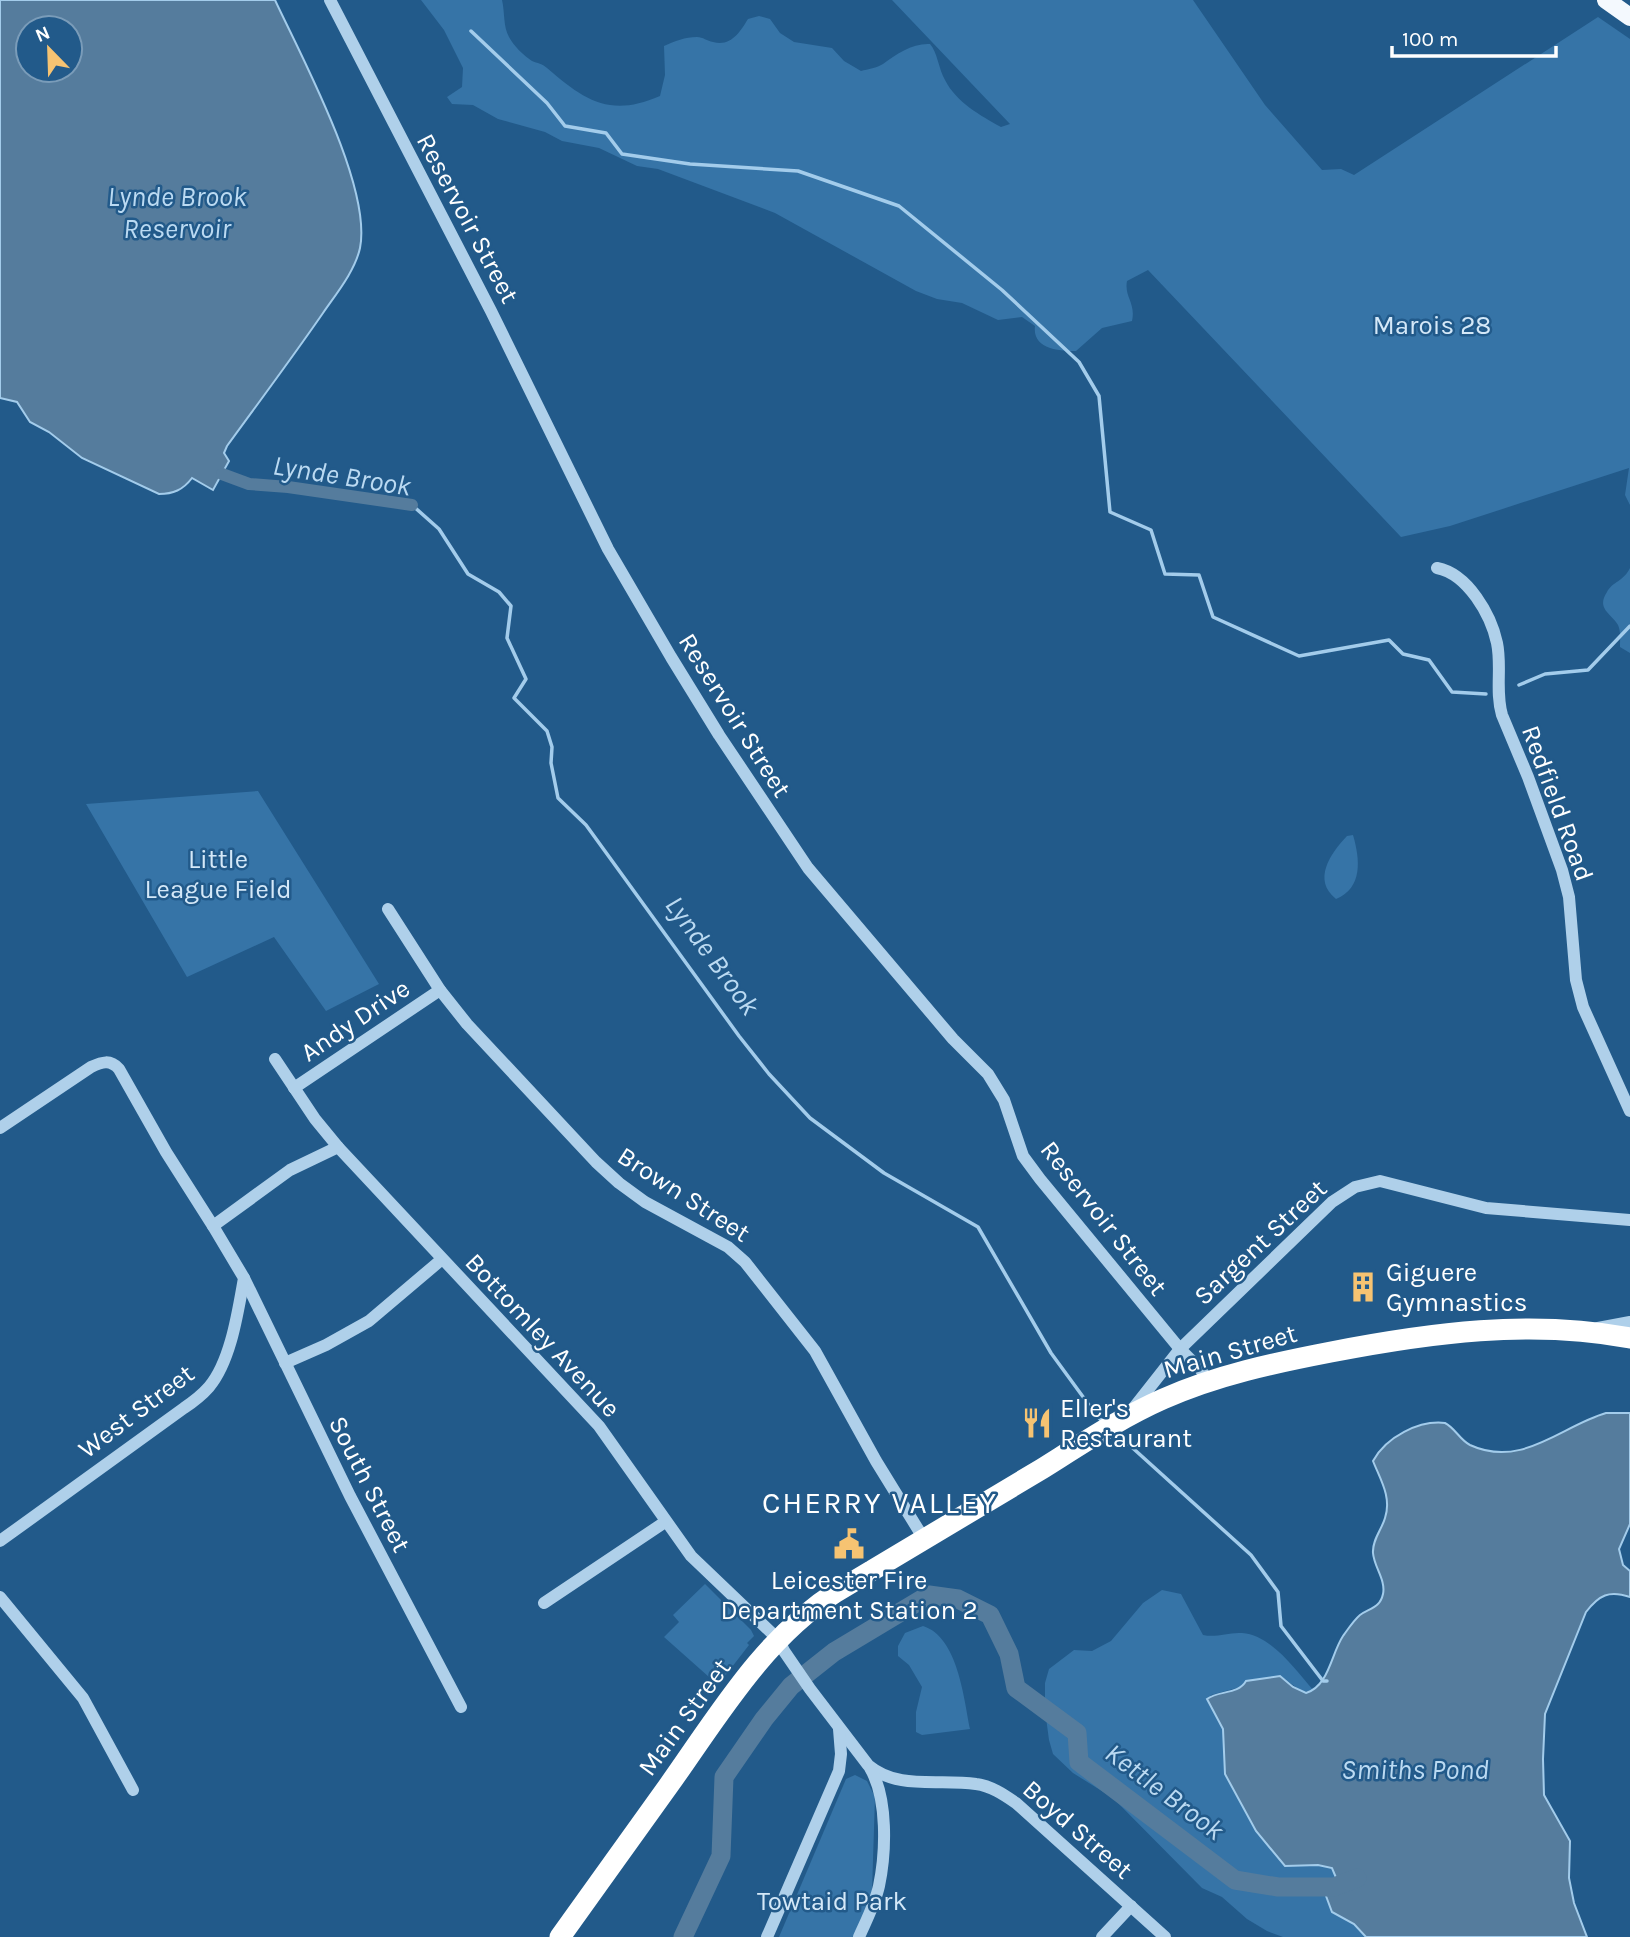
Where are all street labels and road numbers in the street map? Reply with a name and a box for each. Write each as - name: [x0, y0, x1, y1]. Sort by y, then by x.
- street label: Reservoir Street: [410, 128, 525, 309]
- street label: Reservoir Street: [672, 627, 798, 803]
- street label: Redfield Road: [1515, 721, 1600, 885]
- street label: Andy Drive: [295, 973, 416, 1068]
- street label: Reservoir Street: [1034, 1135, 1174, 1302]
- street label: Brown Street: [612, 1140, 756, 1249]
- street label: Sargent Street: [1188, 1173, 1333, 1312]
- street label: Bottomley Avenue: [459, 1247, 627, 1424]
- street label: Main Street: [1160, 1318, 1301, 1385]
- street label: West Street: [72, 1358, 200, 1465]
- street label: South Street: [322, 1411, 417, 1558]
- street label: Main Street: [632, 1652, 737, 1782]
- street label: Boyd Street: [1016, 1773, 1139, 1886]

